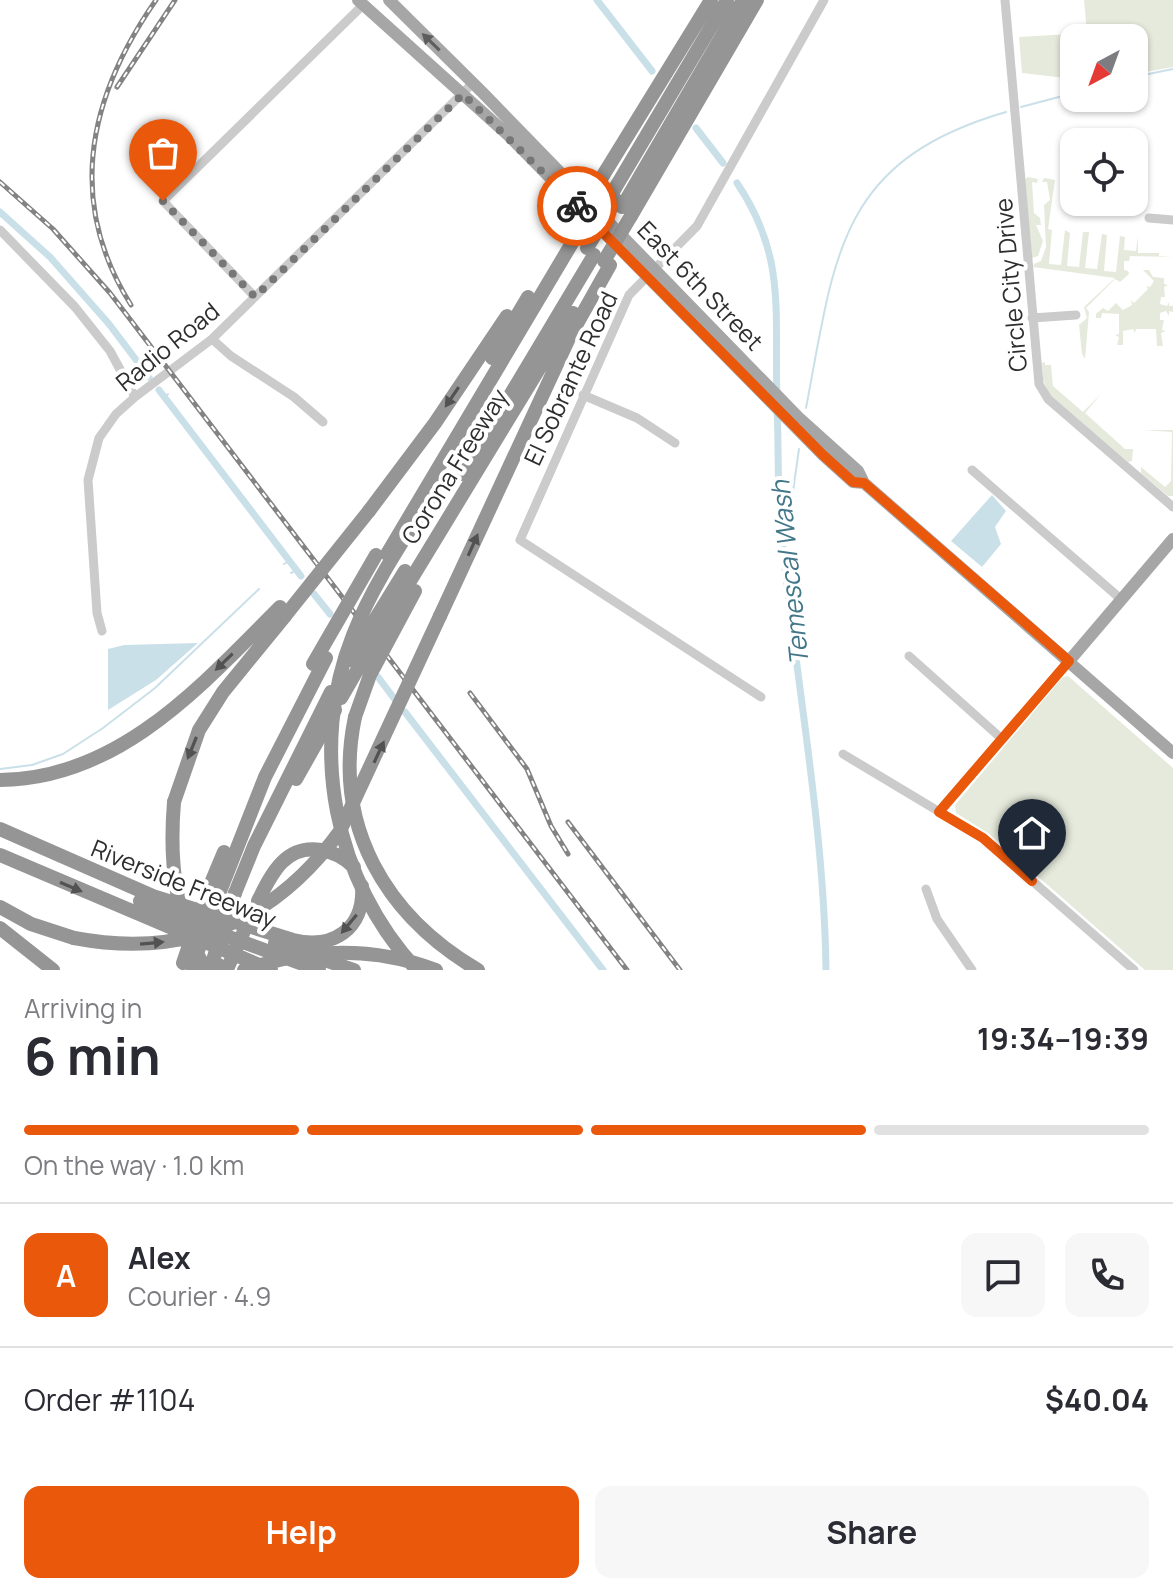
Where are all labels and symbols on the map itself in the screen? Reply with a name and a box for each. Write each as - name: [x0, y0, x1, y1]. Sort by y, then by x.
- north arrow: [1060, 24, 1148, 112]
- one-way arrow: [421, 33, 440, 51]
- pin: [129, 119, 197, 201]
- courier: [537, 166, 617, 246]
- street label: Circle City Drive: [986, 197, 1034, 373]
- street label: East 6th Street: [631, 213, 771, 357]
- street label: El Sobrante Road: [515, 286, 625, 470]
- street label: Radio Road: [108, 294, 226, 398]
- street label: Corona Freeway: [393, 382, 515, 550]
- one-way arrow: [446, 386, 460, 408]
- water label: Temescal Wash: [761, 477, 817, 667]
- one-way arrow: [466, 534, 479, 557]
- one-way arrow: [215, 652, 234, 671]
- one-way arrow: [185, 736, 198, 760]
- one-way arrow: [372, 740, 386, 764]
- pin: [998, 799, 1066, 881]
- street label: Riverside Freeway: [87, 831, 282, 935]
- one-way arrow: [60, 880, 83, 893]
- one-way arrow: [341, 913, 358, 934]
- one-way arrow: [140, 937, 165, 950]

